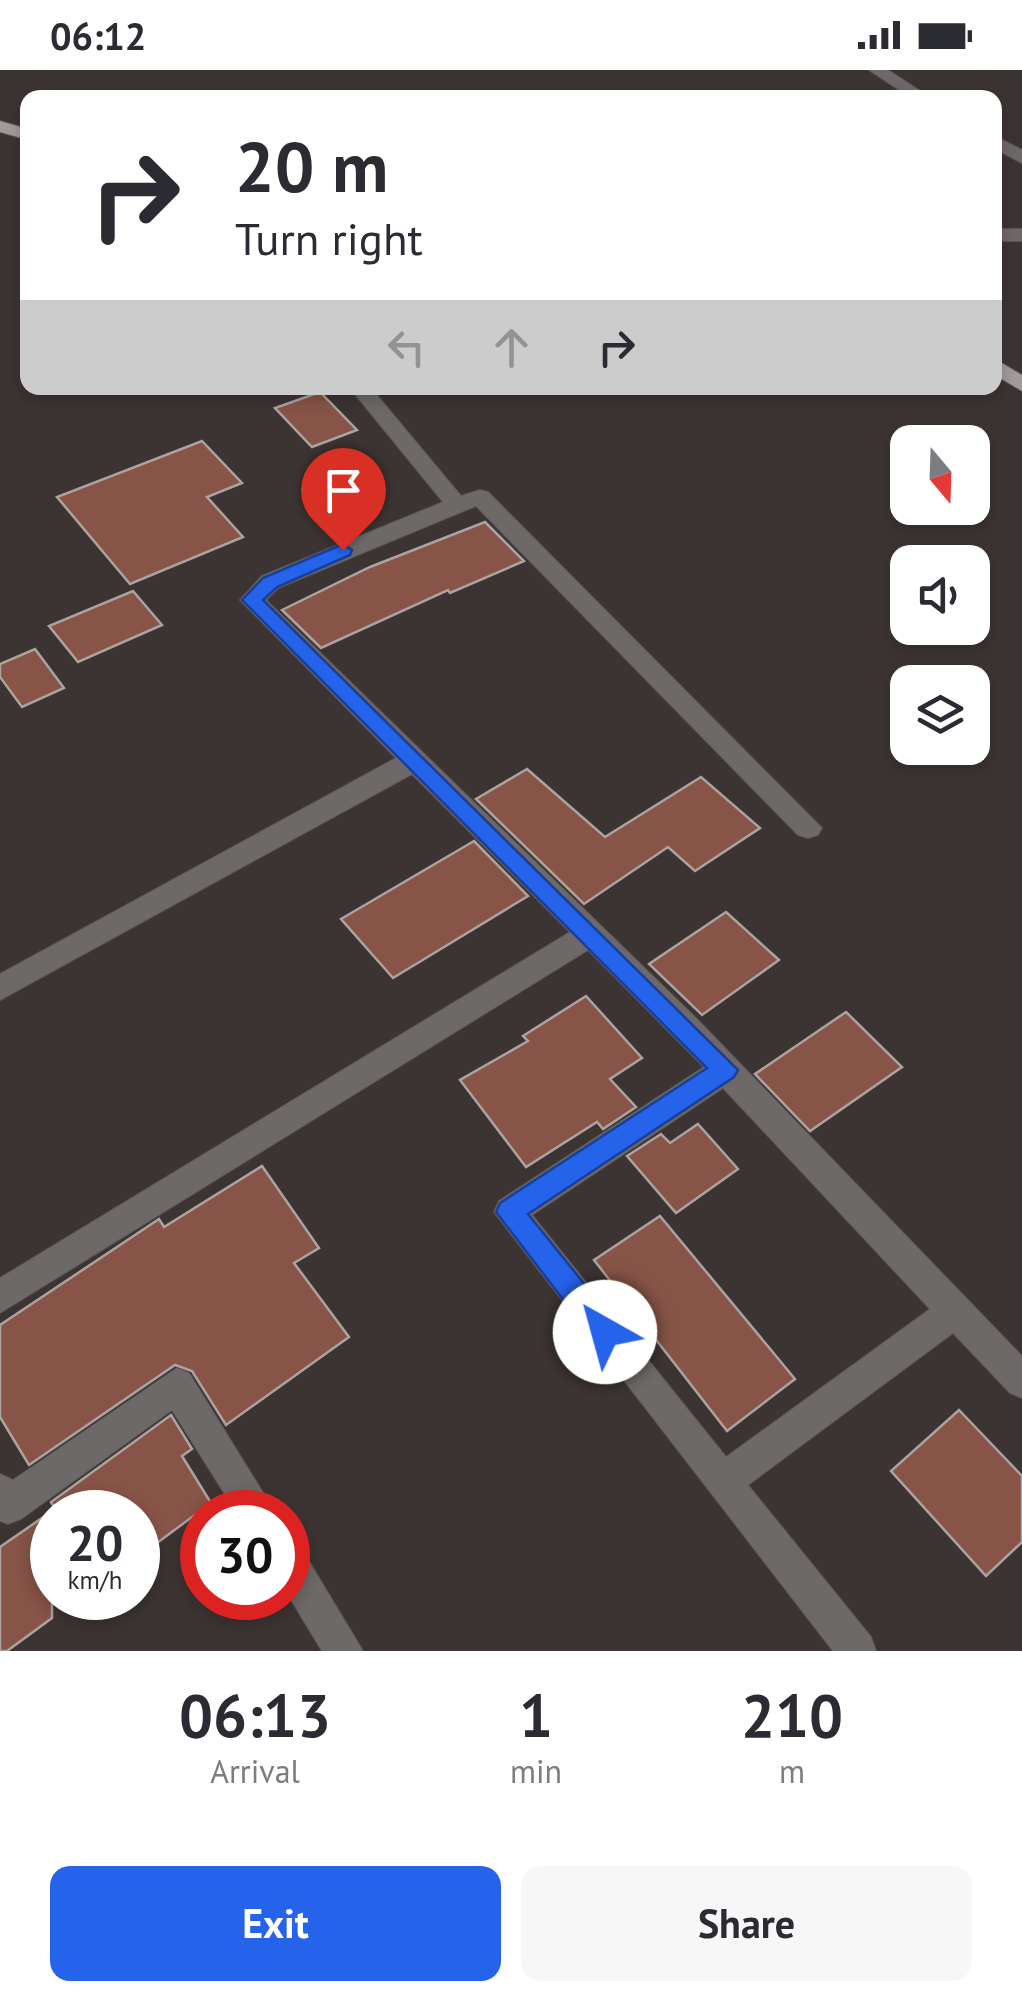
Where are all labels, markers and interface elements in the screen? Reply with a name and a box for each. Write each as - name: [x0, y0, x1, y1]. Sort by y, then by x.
- text: 06:12: [50, 11, 146, 60]
- text: 20 m: [235, 121, 388, 211]
- icon: right: [70, 130, 200, 260]
- text: Turn right: [235, 209, 423, 267]
- icon: left: [379, 320, 434, 375]
- icon: ahead: [484, 320, 539, 375]
- icon: right: [589, 320, 644, 375]
- north arrow: [890, 425, 990, 525]
- map controls: [890, 425, 990, 765]
- pin: [301, 448, 386, 551]
- icon: arrive: [316, 463, 371, 518]
- button: sound: [890, 545, 990, 645]
- button: layers: [890, 665, 990, 765]
- position arrow: [553, 1280, 657, 1384]
- speed limit sign: 30: [180, 1490, 310, 1620]
- text: 20: [67, 1510, 123, 1575]
- text: km/h: [68, 1564, 122, 1596]
- text: 06:13: [179, 1676, 331, 1754]
- text: 1: [519, 1676, 553, 1754]
- text: 210: [741, 1676, 843, 1754]
- text: Arrival: [210, 1750, 300, 1792]
- text: min: [510, 1750, 562, 1792]
- text: m: [779, 1750, 805, 1792]
- button: Exit: [50, 1866, 501, 1981]
- button: Share: [521, 1866, 972, 1981]

